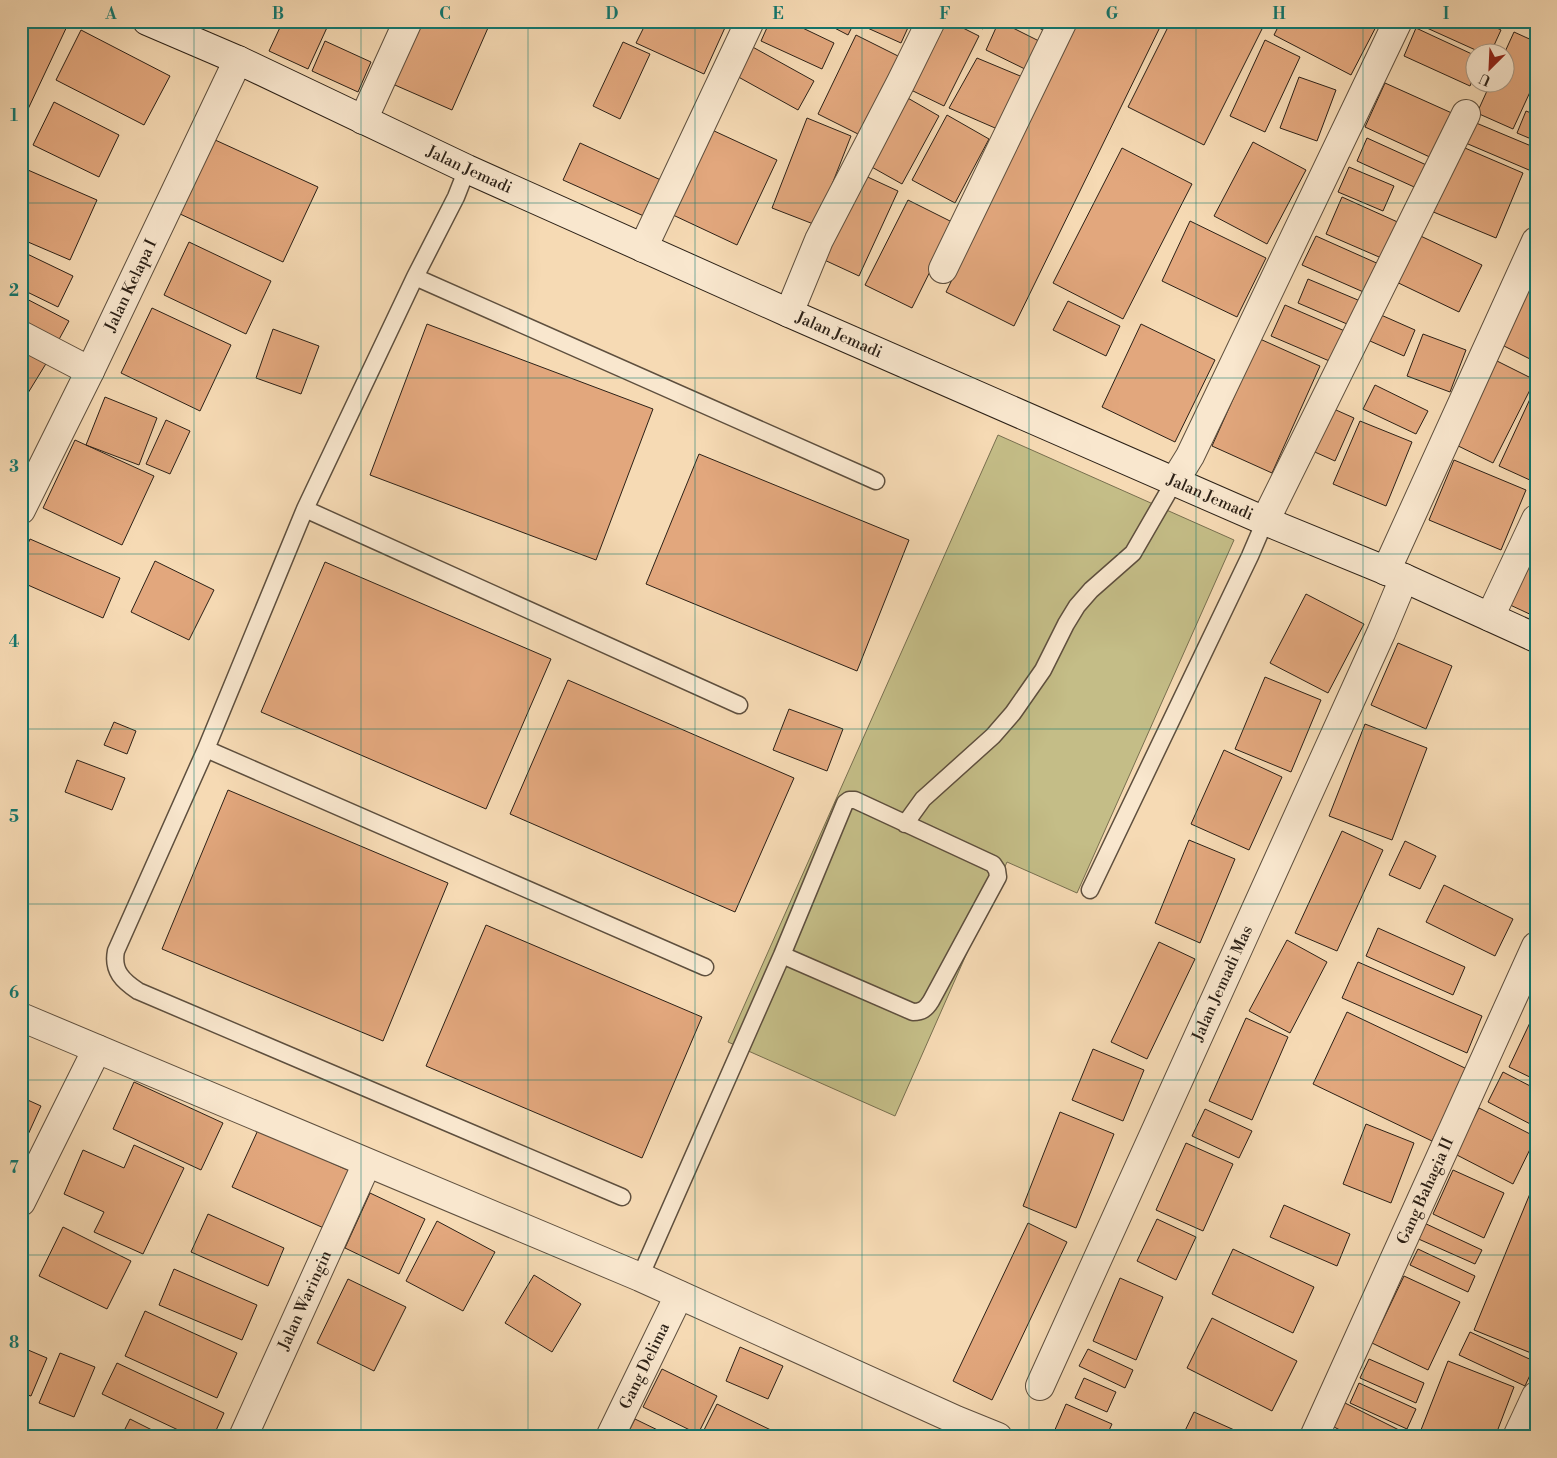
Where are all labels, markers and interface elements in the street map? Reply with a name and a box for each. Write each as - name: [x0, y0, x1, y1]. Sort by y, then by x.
- text: A: [104, 4, 117, 24]
- text: B: [272, 4, 284, 24]
- text: C: [439, 4, 451, 24]
- text: D: [606, 4, 619, 24]
- text: E: [772, 4, 784, 24]
- text: F: [939, 4, 951, 24]
- text: G: [1106, 4, 1119, 24]
- text: H: [1272, 4, 1286, 24]
- text: I: [1443, 4, 1449, 24]
- north arrow: [1464, 42, 1514, 92]
- text: U: [1476, 68, 1494, 89]
- text: 1: [10, 106, 18, 126]
- street label: Jalan Jemadi: [422, 141, 515, 198]
- street label: Jalan Kelapa I: [100, 236, 161, 336]
- text: 2: [9, 281, 19, 301]
- street label: Jalan Jemadi: [792, 307, 885, 362]
- text: 3: [9, 457, 19, 477]
- street label: Jalan Jemadi: [1163, 469, 1256, 525]
- text: 4: [9, 632, 20, 652]
- text: 5: [9, 807, 19, 827]
- street label: Jalan Jemadi Mas: [1187, 922, 1257, 1045]
- text: 6: [9, 983, 19, 1003]
- street label: Gang Bahagia II: [1392, 1134, 1458, 1248]
- text: 7: [9, 1158, 19, 1178]
- street label: Jalan Waringin: [273, 1247, 336, 1354]
- street label: Gang Delima: [615, 1319, 674, 1412]
- text: 8: [9, 1333, 19, 1353]

